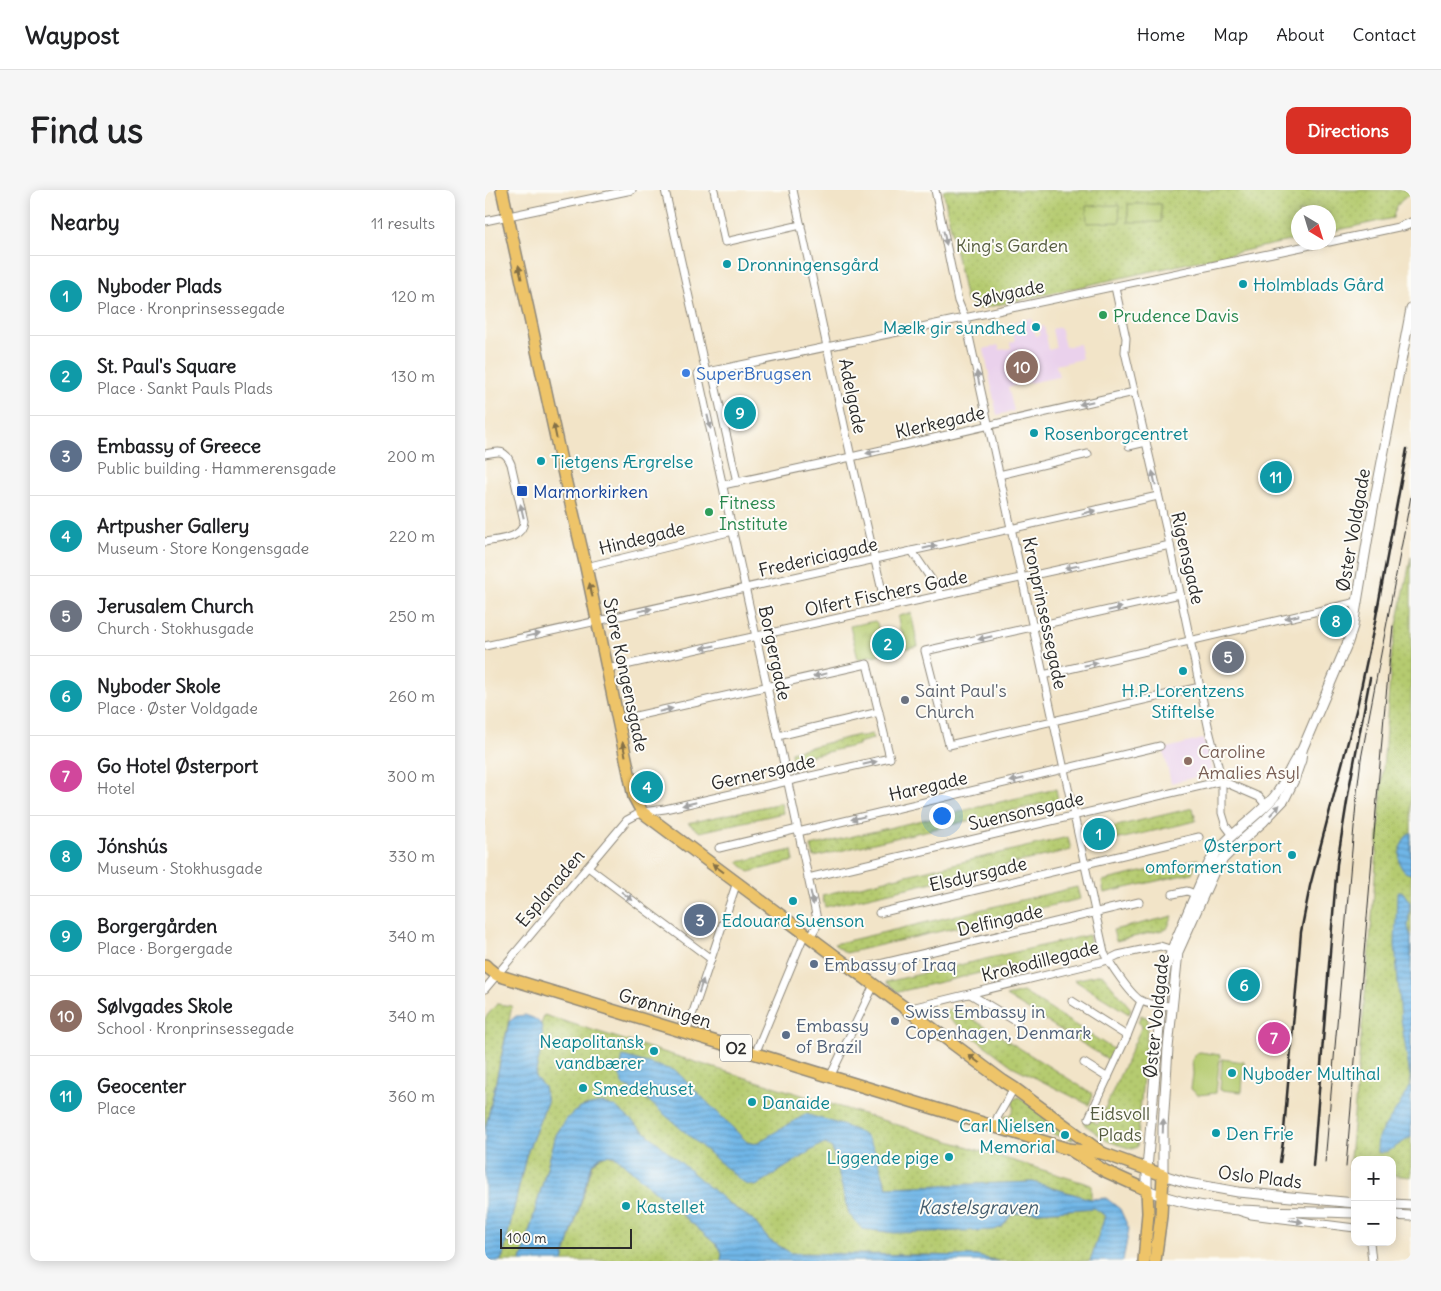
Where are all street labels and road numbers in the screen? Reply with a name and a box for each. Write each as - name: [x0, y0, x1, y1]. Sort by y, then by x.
- street label: Sølvgade: [970, 274, 1046, 312]
- street label: Adelgade: [834, 356, 872, 436]
- street label: Klerkegade: [893, 401, 987, 443]
- street label: Øster Voldgade: [1331, 467, 1375, 593]
- street label: Rigensgade: [1166, 509, 1210, 607]
- street label: Hindegade: [597, 516, 687, 560]
- street label: Fredericiagade: [756, 532, 880, 582]
- street label: Kronprinsessegade: [1018, 535, 1072, 691]
- street label: Olfert Fischers Gade: [803, 565, 969, 621]
- street label: Store Kongensgade: [598, 596, 654, 754]
- street label: Borgergade: [754, 603, 796, 703]
- street label: Gernersgade: [709, 749, 817, 795]
- street label: Haregade: [886, 766, 970, 806]
- street label: Suensonsgade: [966, 787, 1086, 835]
- street label: Esplanaden: [511, 844, 589, 932]
- street label: Elsdyrsgade: [927, 852, 1029, 896]
- street label: Delfingade: [955, 899, 1045, 941]
- street label: Krokodillegade: [979, 935, 1101, 987]
- street label: Øster Voldgade: [1138, 953, 1174, 1079]
- street label: Grønningen: [616, 983, 714, 1033]
- road number: O2: [720, 1034, 752, 1061]
- street label: Oslo Plads: [1217, 1160, 1303, 1194]

